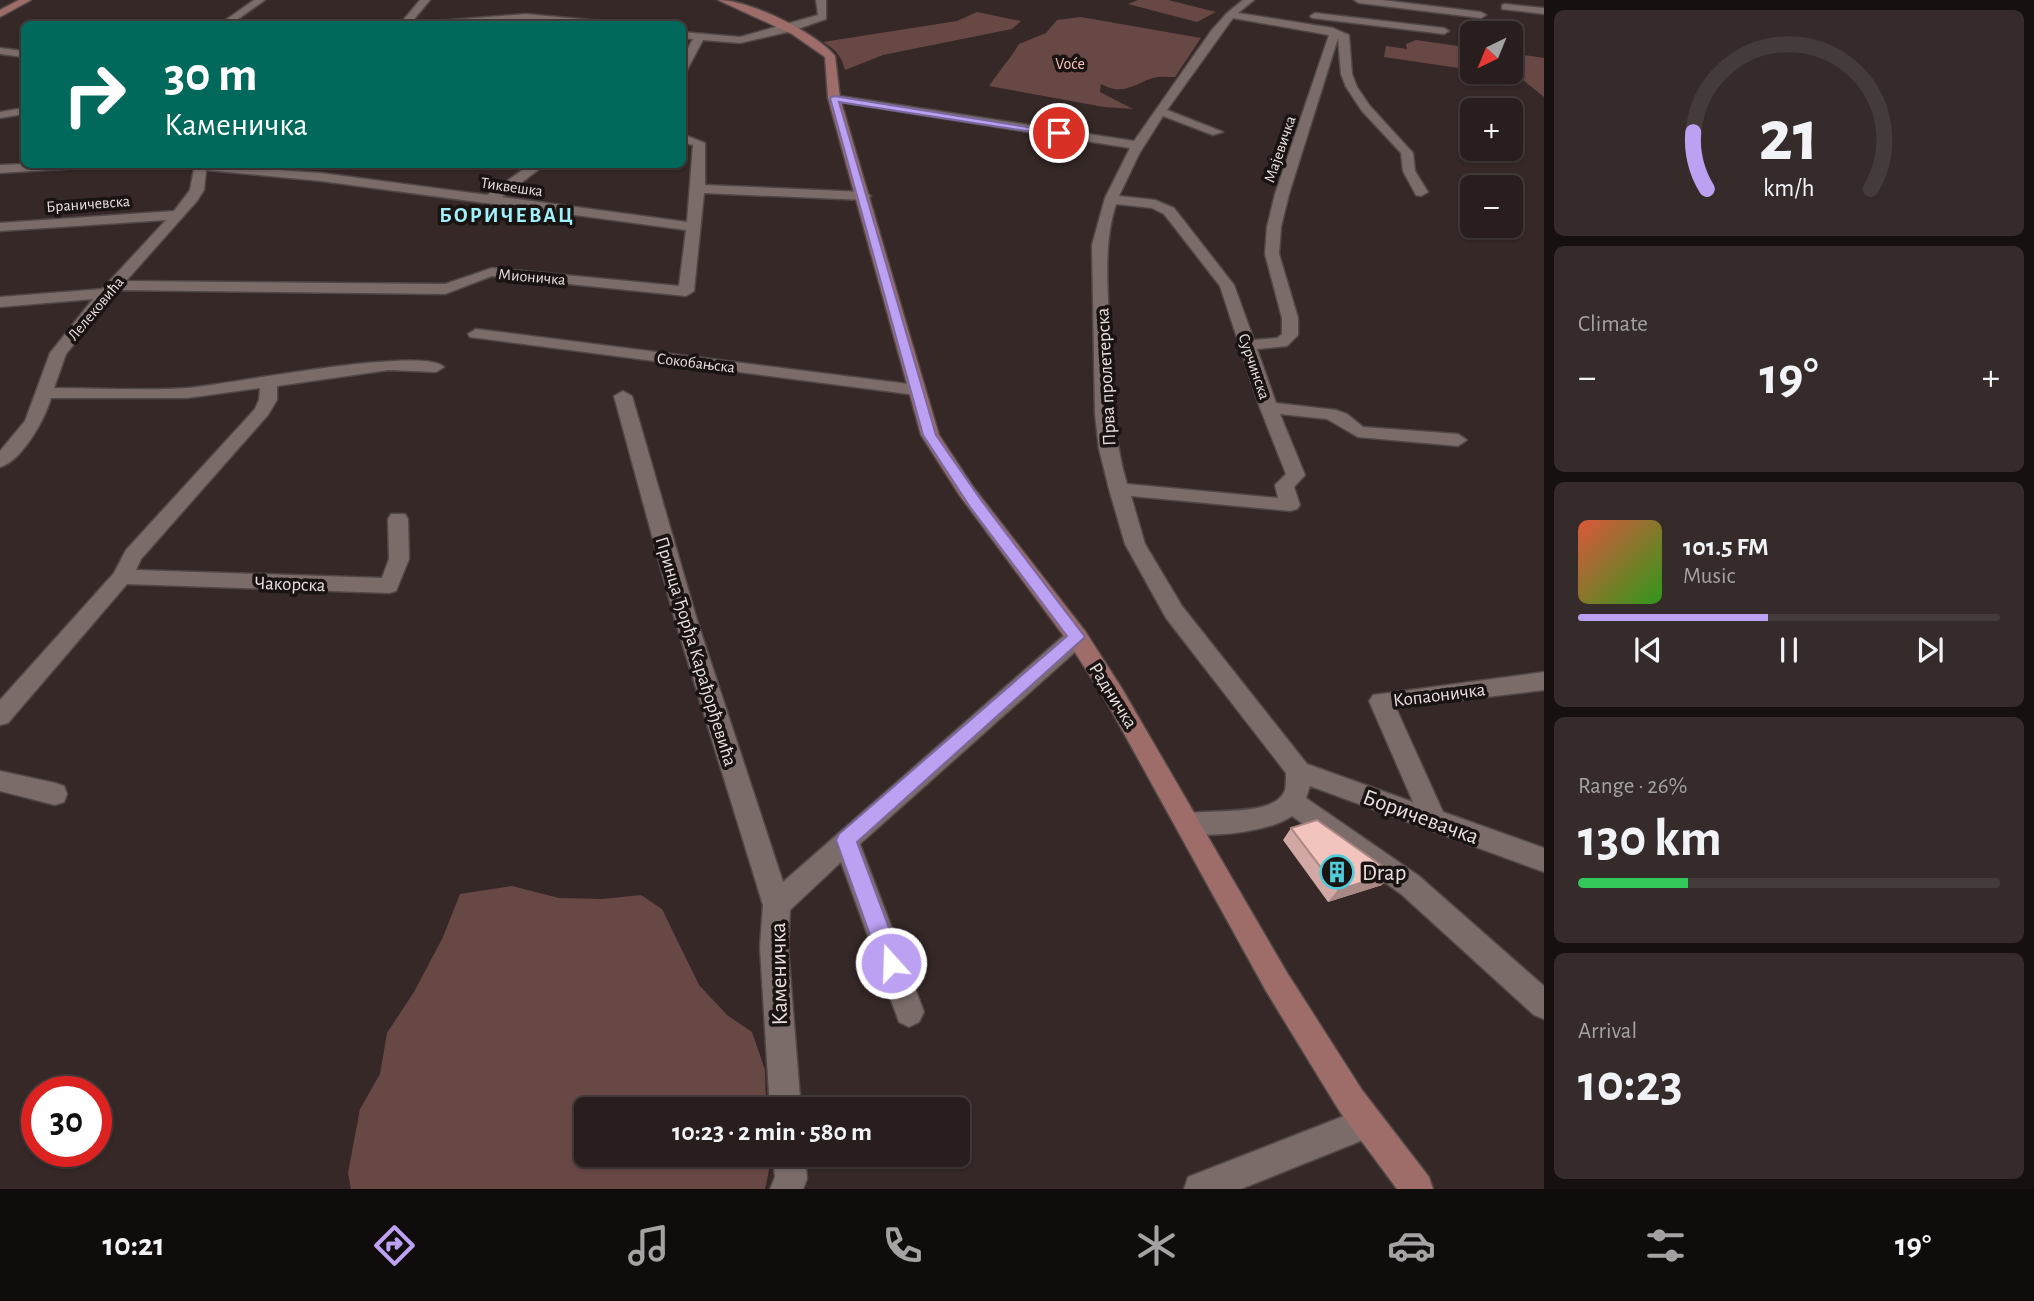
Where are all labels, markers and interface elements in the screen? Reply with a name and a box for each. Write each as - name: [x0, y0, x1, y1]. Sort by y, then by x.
- north arrow: [1460, 21, 1522, 84]
- map controls: [1460, 21, 1523, 238]
- icon: right: [49, 49, 140, 140]
- text: 30 m: [164, 51, 258, 100]
- park label: Voće: [1055, 56, 1085, 72]
- button: +: [1460, 98, 1523, 161]
- text: 21: [1759, 101, 1819, 174]
- pin: [1029, 103, 1089, 163]
- text: Каменичка: [164, 109, 308, 141]
- icon: arrive: [1040, 114, 1078, 152]
- street label: Мајевичка: [1261, 114, 1300, 185]
- street label: Тиквешка: [480, 175, 544, 199]
- button: −: [1460, 175, 1523, 238]
- text: km/h: [1763, 176, 1815, 201]
- street label: Браничевска: [46, 193, 131, 215]
- district label: БОРИЧЕВАЦ: [439, 205, 575, 226]
- street label: Мионичка: [498, 266, 566, 288]
- street label: Лелековића: [65, 274, 127, 343]
- street label: Прва пролетерска: [1093, 307, 1120, 447]
- text: Climate: [1578, 313, 1648, 336]
- street label: Сурчинска: [1234, 331, 1273, 402]
- street label: Сокобањска: [656, 350, 736, 376]
- text: 19°: [1759, 351, 1819, 403]
- text: −: [1578, 359, 1596, 397]
- text: +: [1982, 359, 2000, 397]
- street label: Принца Ђорђа Карађорђевића: [652, 534, 740, 769]
- text: 101.5 FM: [1683, 534, 1769, 560]
- text: Music: [1683, 565, 1735, 588]
- street label: Чакорска: [254, 574, 326, 595]
- icon: previous: [1629, 631, 1667, 669]
- icon: pause: [1770, 631, 1808, 669]
- icon: next: [1911, 631, 1949, 669]
- street label: Радничка: [1085, 660, 1140, 732]
- street label: Копаоничка: [1392, 680, 1487, 711]
- text: Range · 26%: [1578, 775, 1687, 798]
- street label: Боричевачка: [1360, 786, 1481, 849]
- text: 130 km: [1578, 813, 1722, 865]
- building icon: Drap: [1318, 853, 1356, 891]
- place label: Drap: [1362, 862, 1406, 885]
- street label: Каменичка: [767, 922, 792, 1026]
- position arrow: [854, 926, 928, 1000]
- text: Arrival: [1578, 1020, 1637, 1043]
- text: 10:23: [1578, 1058, 1683, 1110]
- speed limit sign: 30: [21, 1076, 112, 1167]
- text: 10:23 · 2 min · 580 m: [672, 1119, 872, 1145]
- icon: directions: [370, 1221, 419, 1270]
- icon: music: [624, 1221, 673, 1270]
- icon: phone: [878, 1221, 927, 1270]
- icon: climate: [1132, 1221, 1181, 1270]
- icon: car: [1387, 1221, 1436, 1270]
- icon: filters: [1641, 1221, 1690, 1270]
- text: 10:21: [103, 1229, 165, 1261]
- text: 19°: [1895, 1229, 1931, 1261]

